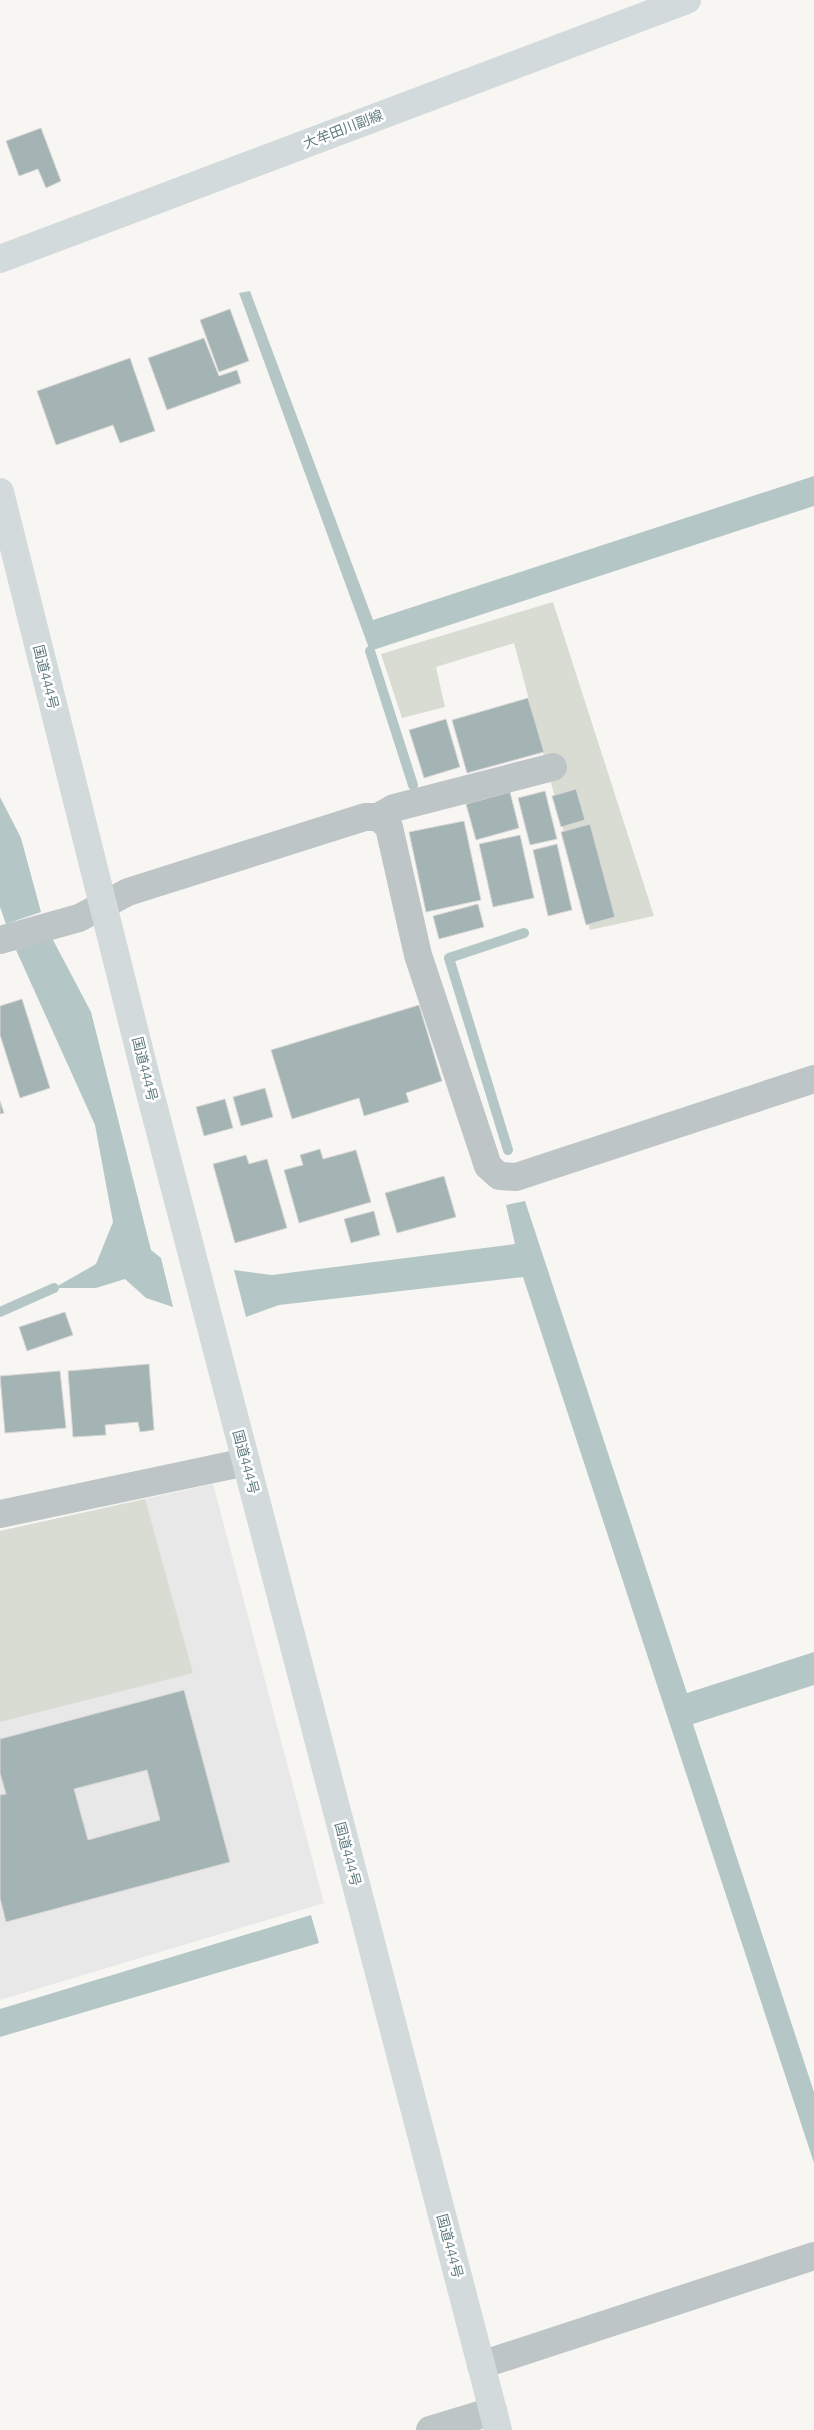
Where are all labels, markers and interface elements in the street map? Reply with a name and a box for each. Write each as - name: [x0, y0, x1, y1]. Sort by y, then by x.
- street label: 大牟田川副線: [301, 106, 385, 152]
- street label: 国道444号: [30, 643, 62, 711]
- street label: 国道444号: [129, 1035, 161, 1103]
- street label: 国道444号: [230, 1428, 262, 1496]
- street label: 国道444号: [332, 1820, 364, 1888]
- street label: 国道444号: [434, 2212, 466, 2280]

